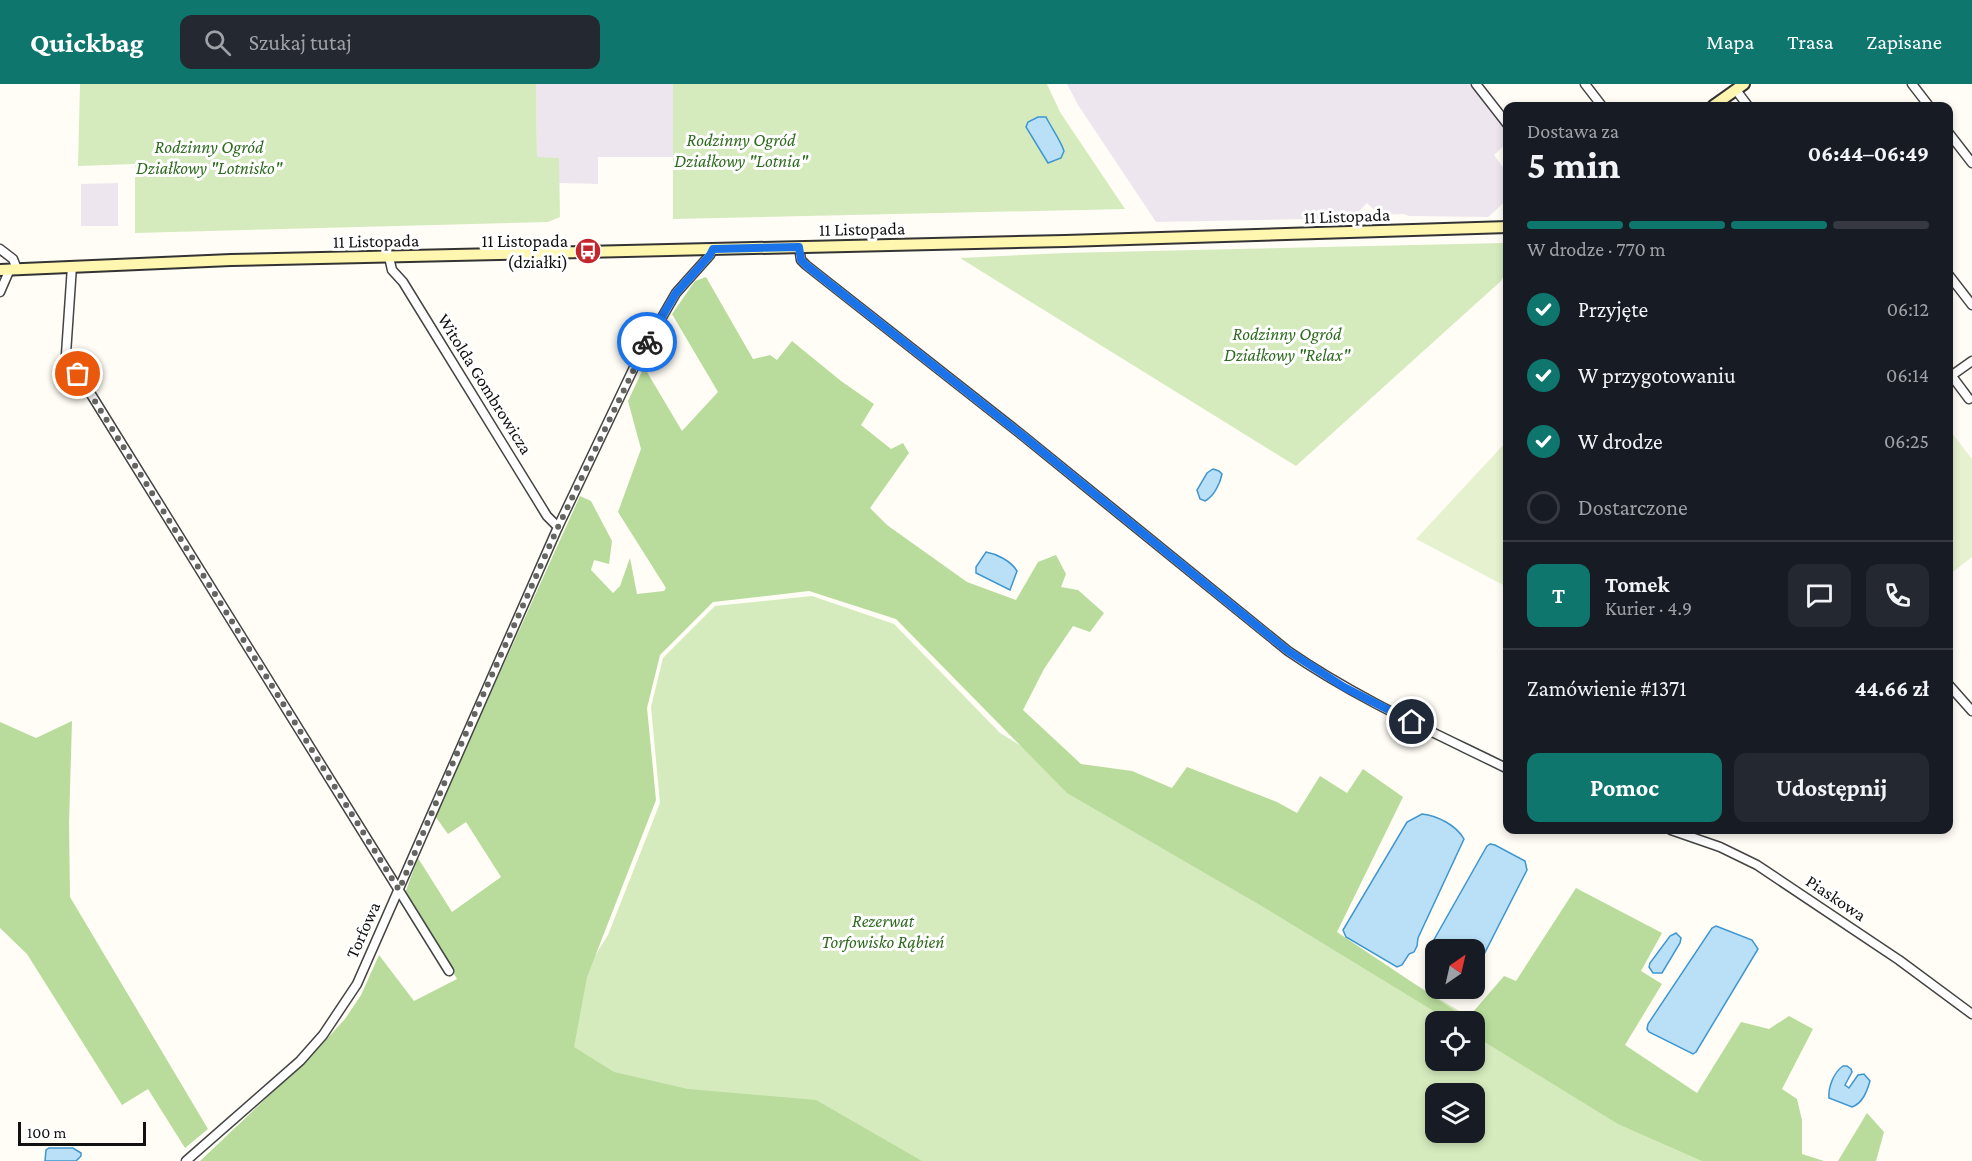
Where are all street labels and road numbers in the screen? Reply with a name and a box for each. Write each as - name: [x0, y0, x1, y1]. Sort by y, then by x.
- street label: 11 Listopada: [1303, 204, 1391, 228]
- street label: 11 Listopada: [819, 218, 905, 240]
- street label: 11 Listopada: [333, 230, 419, 252]
- street label: Witolda Gombrowicza: [434, 310, 536, 458]
- street label: Piaskowa: [1802, 871, 1870, 925]
- street label: Torfowa: [342, 899, 384, 961]

